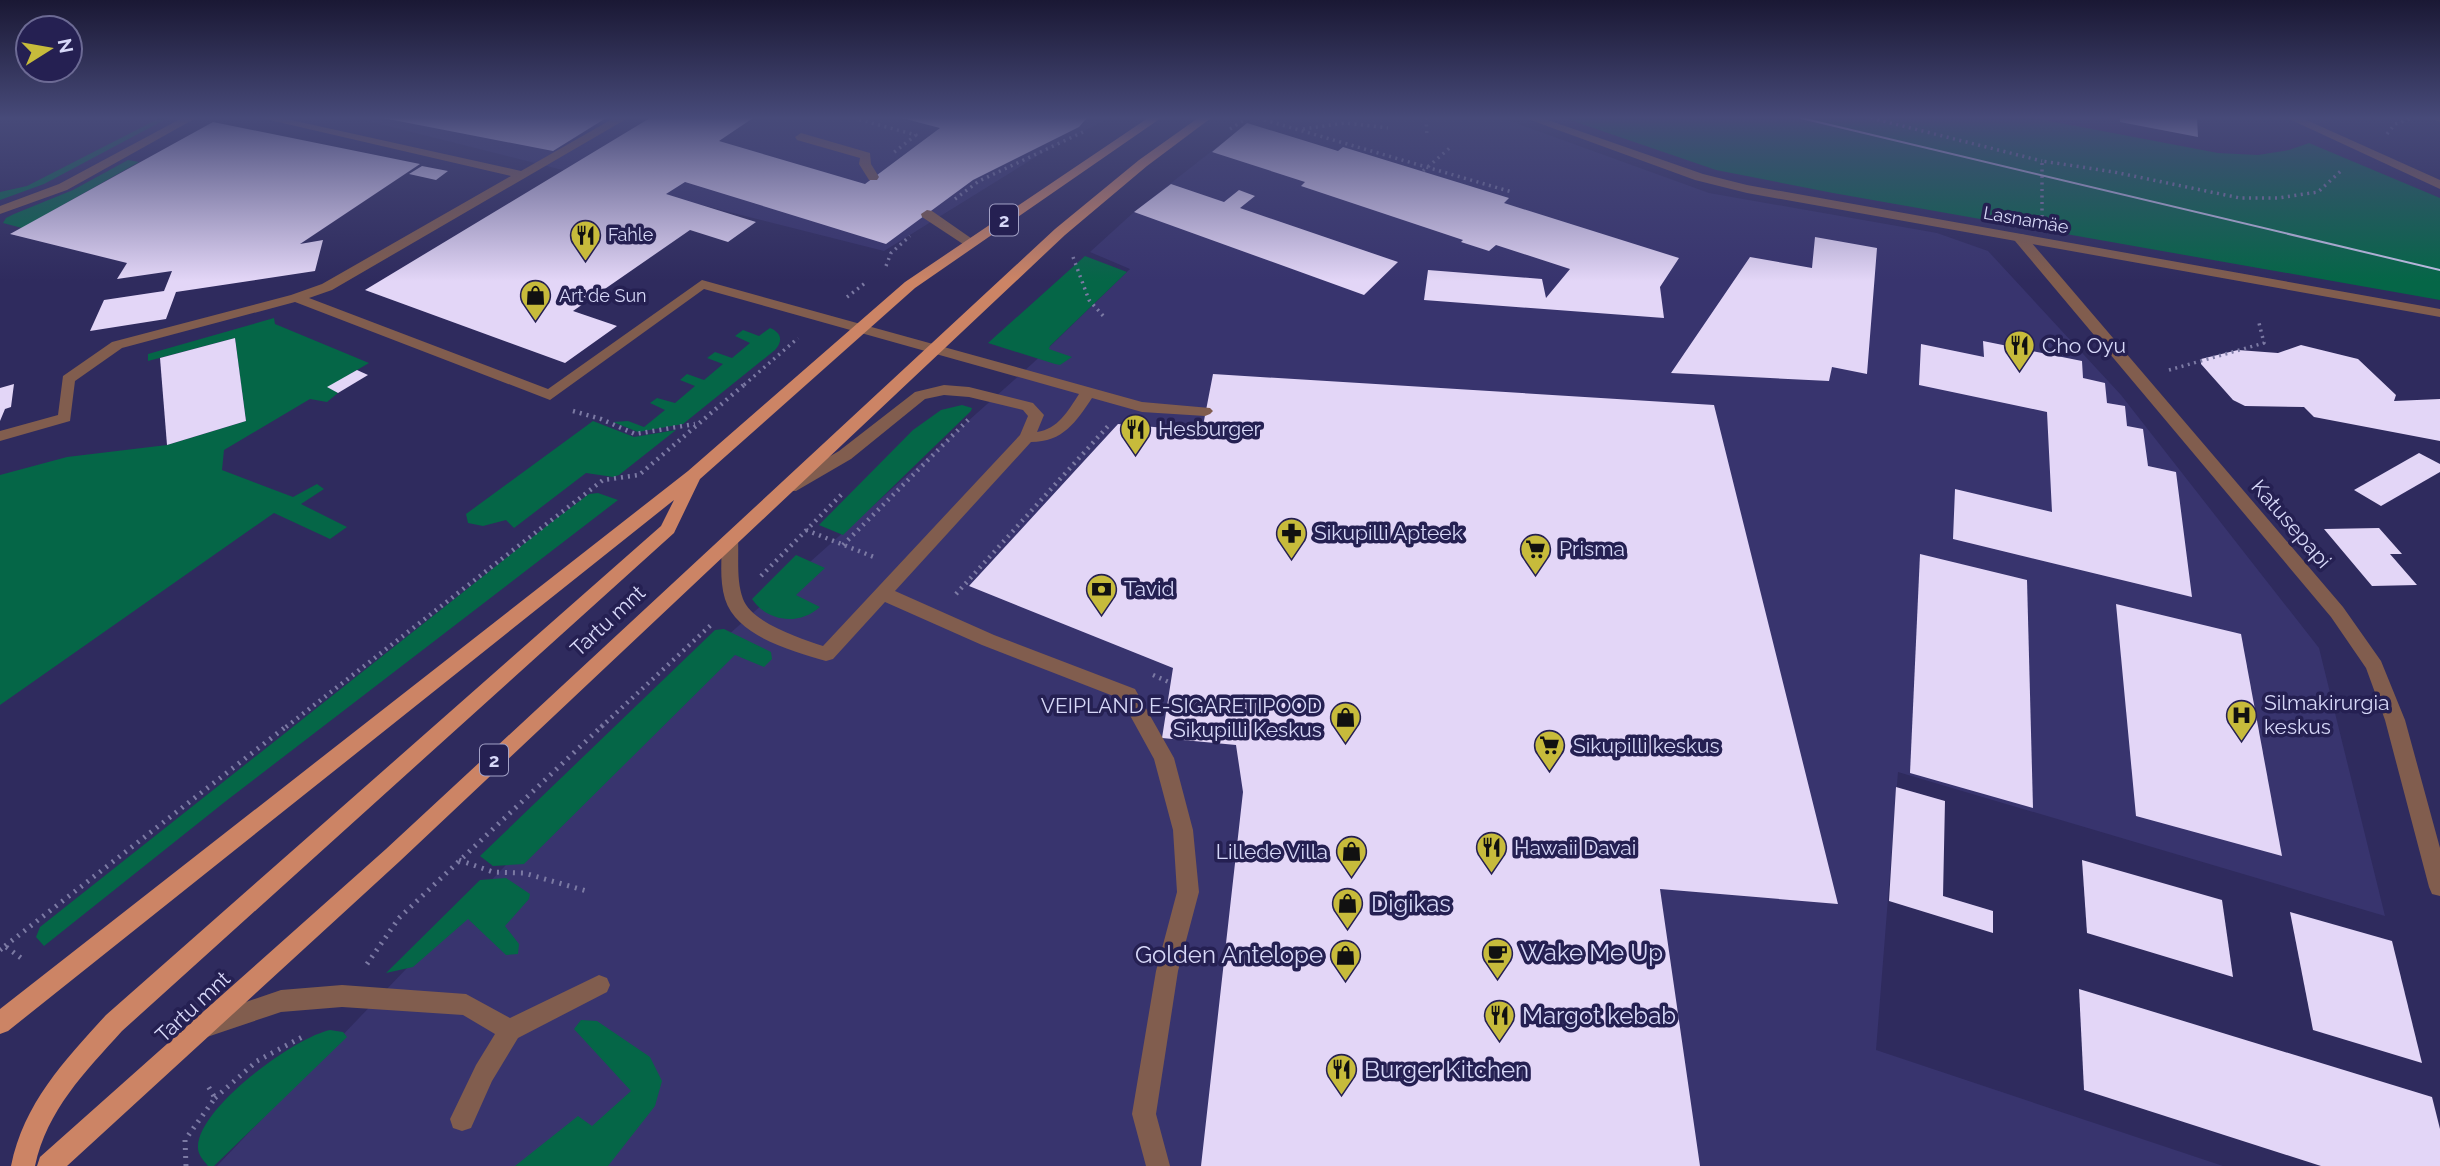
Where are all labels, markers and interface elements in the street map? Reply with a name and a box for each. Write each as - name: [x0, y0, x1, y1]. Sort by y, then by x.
- north arrow: [14, 14, 84, 84]
- text: N: [54, 37, 78, 55]
- street label: Lasnamäe: [1982, 202, 2071, 237]
- road number: 2: [990, 204, 1018, 235]
- restaurant icon: Fahle: [568, 218, 602, 262]
- place label: Fahle: [608, 224, 654, 245]
- shop icon: Art de Sun: [519, 279, 553, 323]
- place label: Art de Sun: [559, 285, 647, 306]
- restaurant icon: Cho Oyu: [2002, 329, 2036, 373]
- place label: Cho Oyu: [2042, 333, 2126, 358]
- restaurant icon: Hesburger: [1118, 412, 1152, 456]
- place label: Hesburger: [1158, 416, 1262, 441]
- street label: Katusepapi: [2246, 474, 2336, 573]
- pharmacy icon: Sikupilli Apteek: [1274, 516, 1308, 560]
- place label: Sikupilli Apteek: [1314, 520, 1463, 545]
- supermarket icon: Prisma: [1519, 532, 1553, 576]
- place label: Prisma: [1559, 536, 1625, 561]
- bank icon: Tavid: [1084, 572, 1118, 616]
- place label: Tavid: [1124, 576, 1175, 601]
- street label: Tartu mnt: [565, 580, 650, 661]
- place label: Silmakirurgia keskus: [2264, 690, 2389, 739]
- place label: VEIPLAND E-SIGARETIPOOD Sikupilli Keskus: [1041, 693, 1322, 742]
- hospital icon: Silmakirurgia keskus: [2224, 698, 2258, 742]
- shop icon: VEIPLAND E-SIGARETIPOOD Sikupilli Keskus: [1328, 701, 1362, 745]
- supermarket icon: Sikupilli keskus: [1533, 729, 1567, 773]
- place label: Sikupilli keskus: [1573, 733, 1720, 758]
- road number: 2: [480, 744, 508, 776]
- restaurant icon: Hawaii Davai: [1474, 831, 1508, 875]
- shop icon: Lillede Villa: [1334, 835, 1368, 879]
- place label: Hawaii Davai: [1514, 835, 1636, 860]
- place label: Lillede Villa: [1216, 839, 1328, 864]
- shop icon: Digikas: [1331, 887, 1365, 931]
- place label: Digikas: [1371, 889, 1451, 918]
- cafe icon: Wake Me Up: [1480, 936, 1514, 980]
- shop icon: Golden Antelope: [1329, 938, 1363, 982]
- place label: Wake Me Up: [1520, 938, 1663, 967]
- place label: Golden Antelope: [1135, 940, 1323, 969]
- street label: Tartu mnt: [150, 966, 235, 1047]
- restaurant icon: Margot kebab: [1482, 999, 1516, 1043]
- place label: Margot kebab: [1522, 1001, 1676, 1030]
- restaurant icon: Burger Kitchen: [1324, 1053, 1358, 1097]
- place label: Burger Kitchen: [1364, 1055, 1529, 1084]

